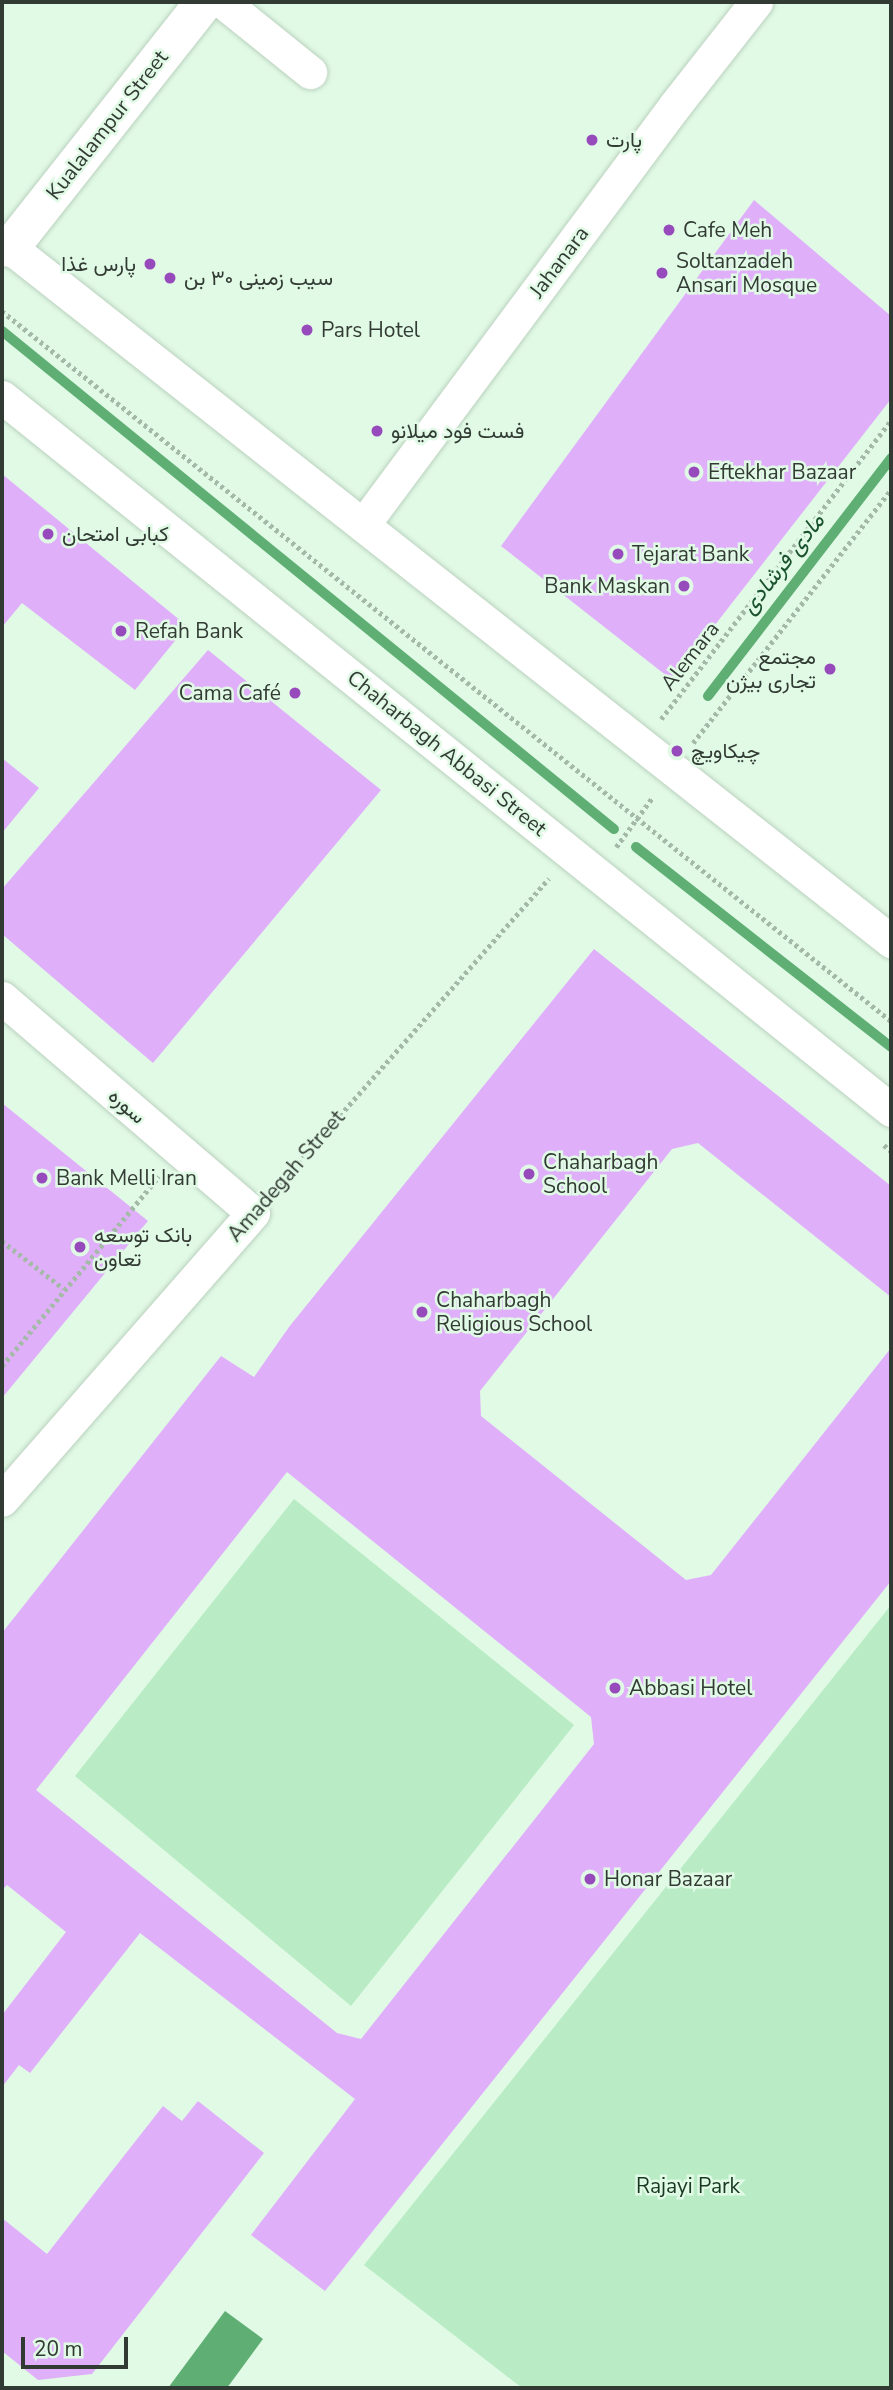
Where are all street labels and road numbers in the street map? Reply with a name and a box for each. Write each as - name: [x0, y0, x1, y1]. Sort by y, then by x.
- street label: Kualalampur Street: [41, 45, 173, 205]
- street label: Jahanara: [524, 221, 594, 303]
- street label: Alemara: [655, 617, 725, 695]
- street label: Chaharbagh Abbasi Street: [342, 665, 552, 841]
- street label: سوره: [103, 1083, 151, 1129]
- street label: Amadegah Street: [222, 1105, 350, 1247]

